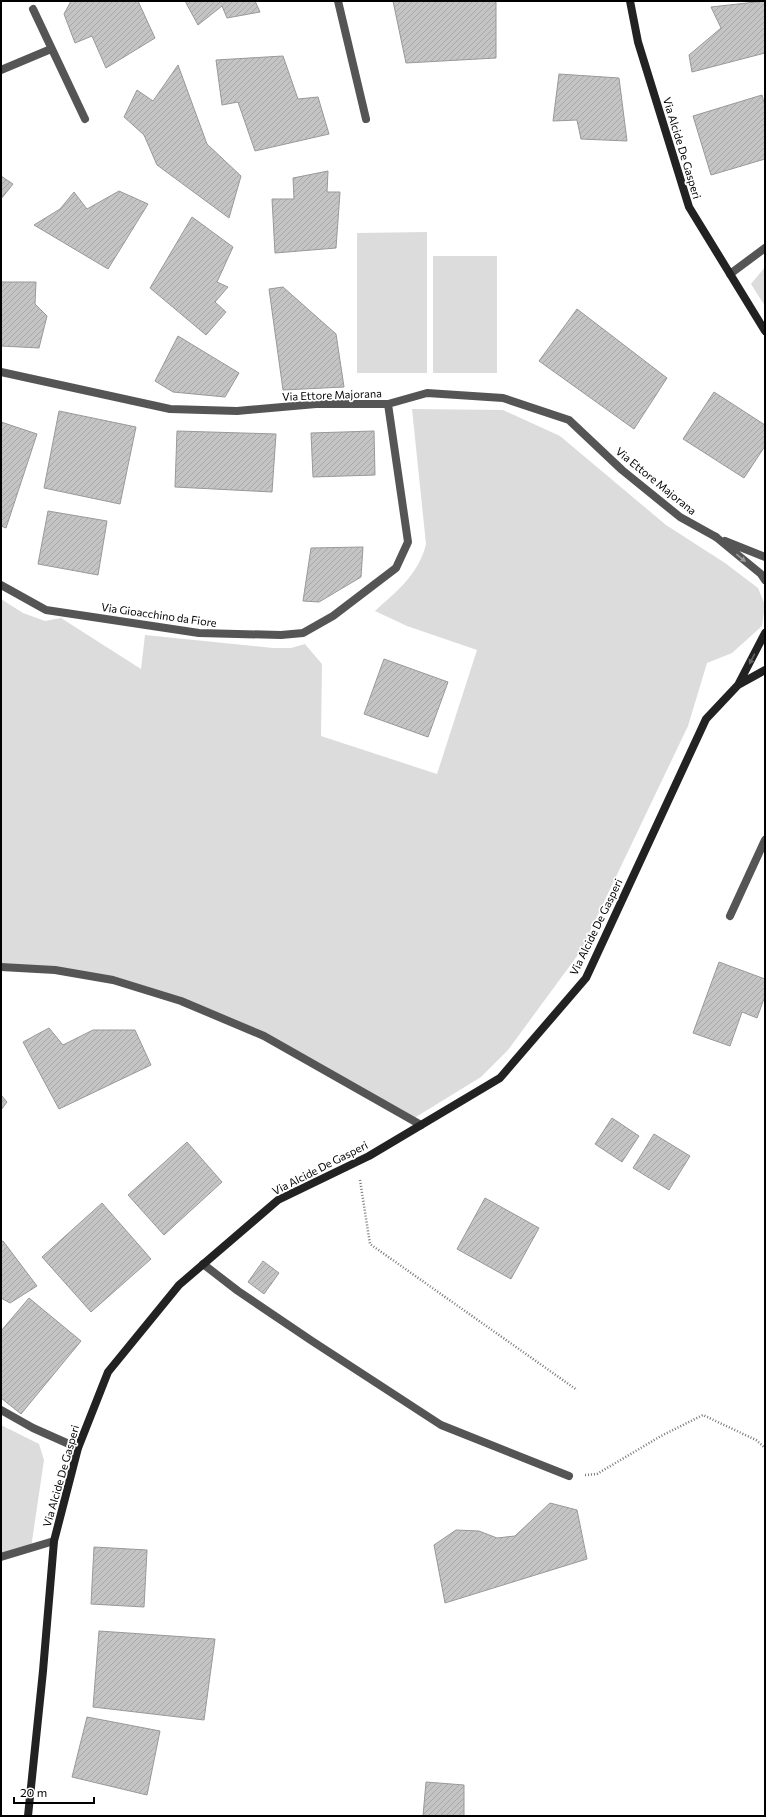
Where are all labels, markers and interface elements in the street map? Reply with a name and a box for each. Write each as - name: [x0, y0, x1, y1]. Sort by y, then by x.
- street label: Via Alcide De Gasperi: [661, 96, 704, 200]
- street label: Via Ettore Majorana: [282, 386, 382, 403]
- street label: Via Ettore Majorana: [613, 444, 699, 517]
- one-way arrow: [736, 553, 747, 562]
- street label: Via Gioacchino da Fiore: [101, 600, 218, 629]
- one-way arrow: [748, 653, 755, 665]
- street label: Via Alcide De Gasperi: [567, 876, 625, 977]
- street label: Via Alcide De Gasperi: [270, 1138, 370, 1197]
- street label: Via Alcide De Gasperi: [40, 1423, 81, 1528]
- scale bar: [14, 1779, 94, 1805]
- text: 20 m: [20, 1785, 47, 1799]

